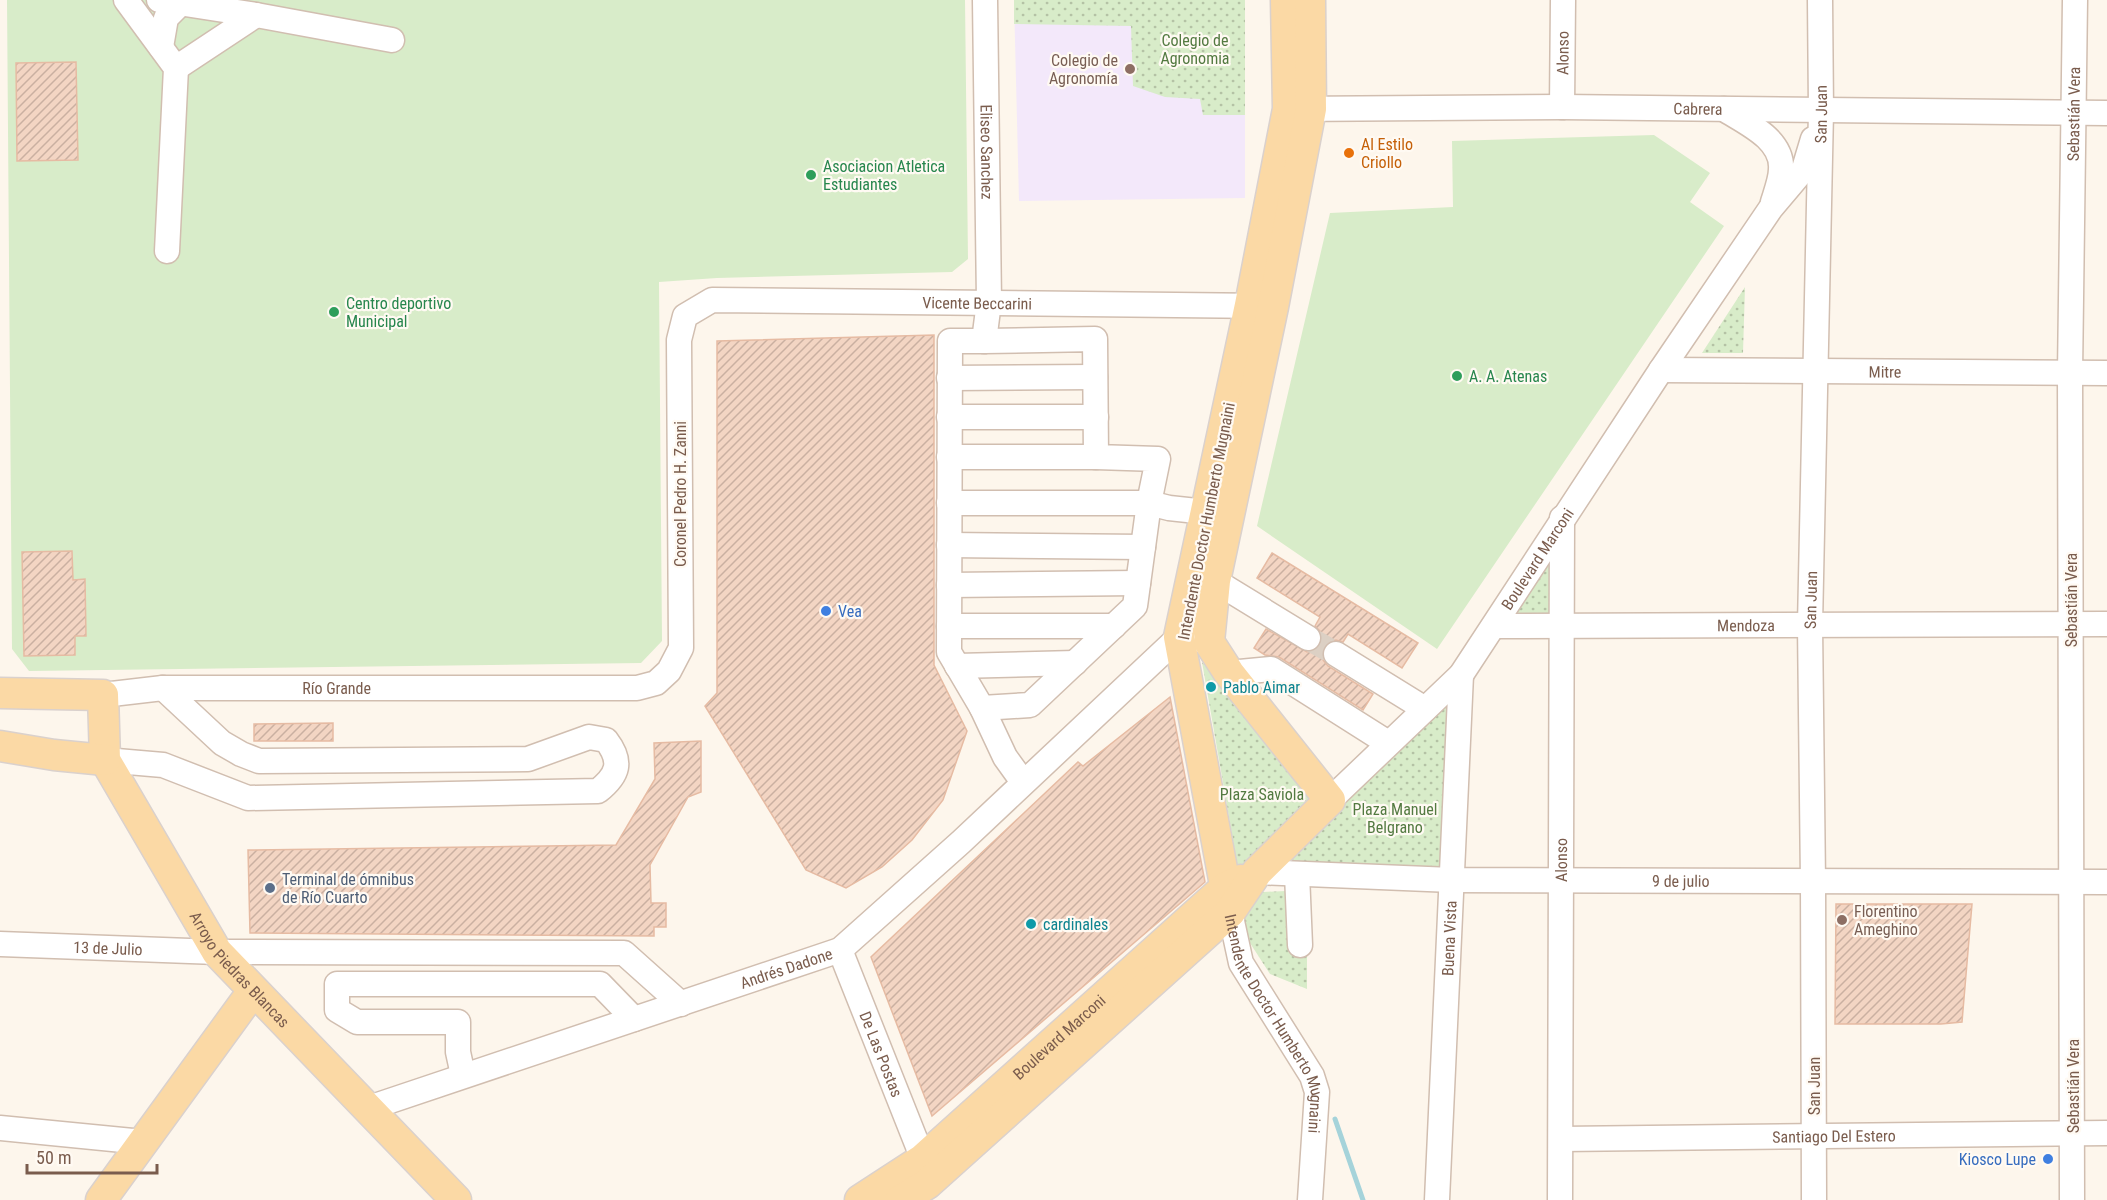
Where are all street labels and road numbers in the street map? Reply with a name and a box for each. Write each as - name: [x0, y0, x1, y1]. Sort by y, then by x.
- street label: Alonso: [1553, 31, 1573, 75]
- street label: Sebastián Vera: [2064, 67, 2084, 161]
- street label: San Juan: [1811, 85, 1831, 143]
- street label: Cabrera: [1673, 99, 1723, 119]
- street label: Eliseo Sanchez: [976, 104, 997, 200]
- street label: Vicente Beccarini: [922, 293, 1032, 313]
- street label: Mitre: [1869, 362, 1901, 382]
- street label: Intendente Doctor Humberto Mugnaini: [1174, 401, 1239, 641]
- street label: Coronel Pedro H. Zanni: [671, 421, 690, 567]
- street label: Boulevard Marconi: [1497, 505, 1578, 614]
- street label: Sebastián Vera: [2062, 553, 2081, 647]
- street label: San Juan: [1801, 571, 1821, 629]
- street label: Mendoza: [1717, 616, 1775, 635]
- street label: Río Grande: [302, 679, 371, 698]
- street label: Alonso: [1552, 838, 1571, 882]
- street label: 9 de julio: [1652, 872, 1710, 891]
- street label: Buena Vista: [1438, 900, 1461, 976]
- street label: Arroyo Piedras Blancas: [185, 908, 293, 1032]
- street label: Intendente Doctor Humberto Mugnaini: [1221, 912, 1326, 1134]
- street label: 13 de Julio: [73, 938, 143, 959]
- street label: Andrés Dadone: [738, 944, 835, 993]
- street label: Boulevard Marconi: [1009, 991, 1110, 1084]
- street label: De Las Postas: [855, 1009, 906, 1100]
- street label: Sebastián Vera: [2064, 1039, 2083, 1133]
- street label: San Juan: [1805, 1057, 1824, 1115]
- street label: Santiago Del Estero: [1772, 1126, 1896, 1147]

